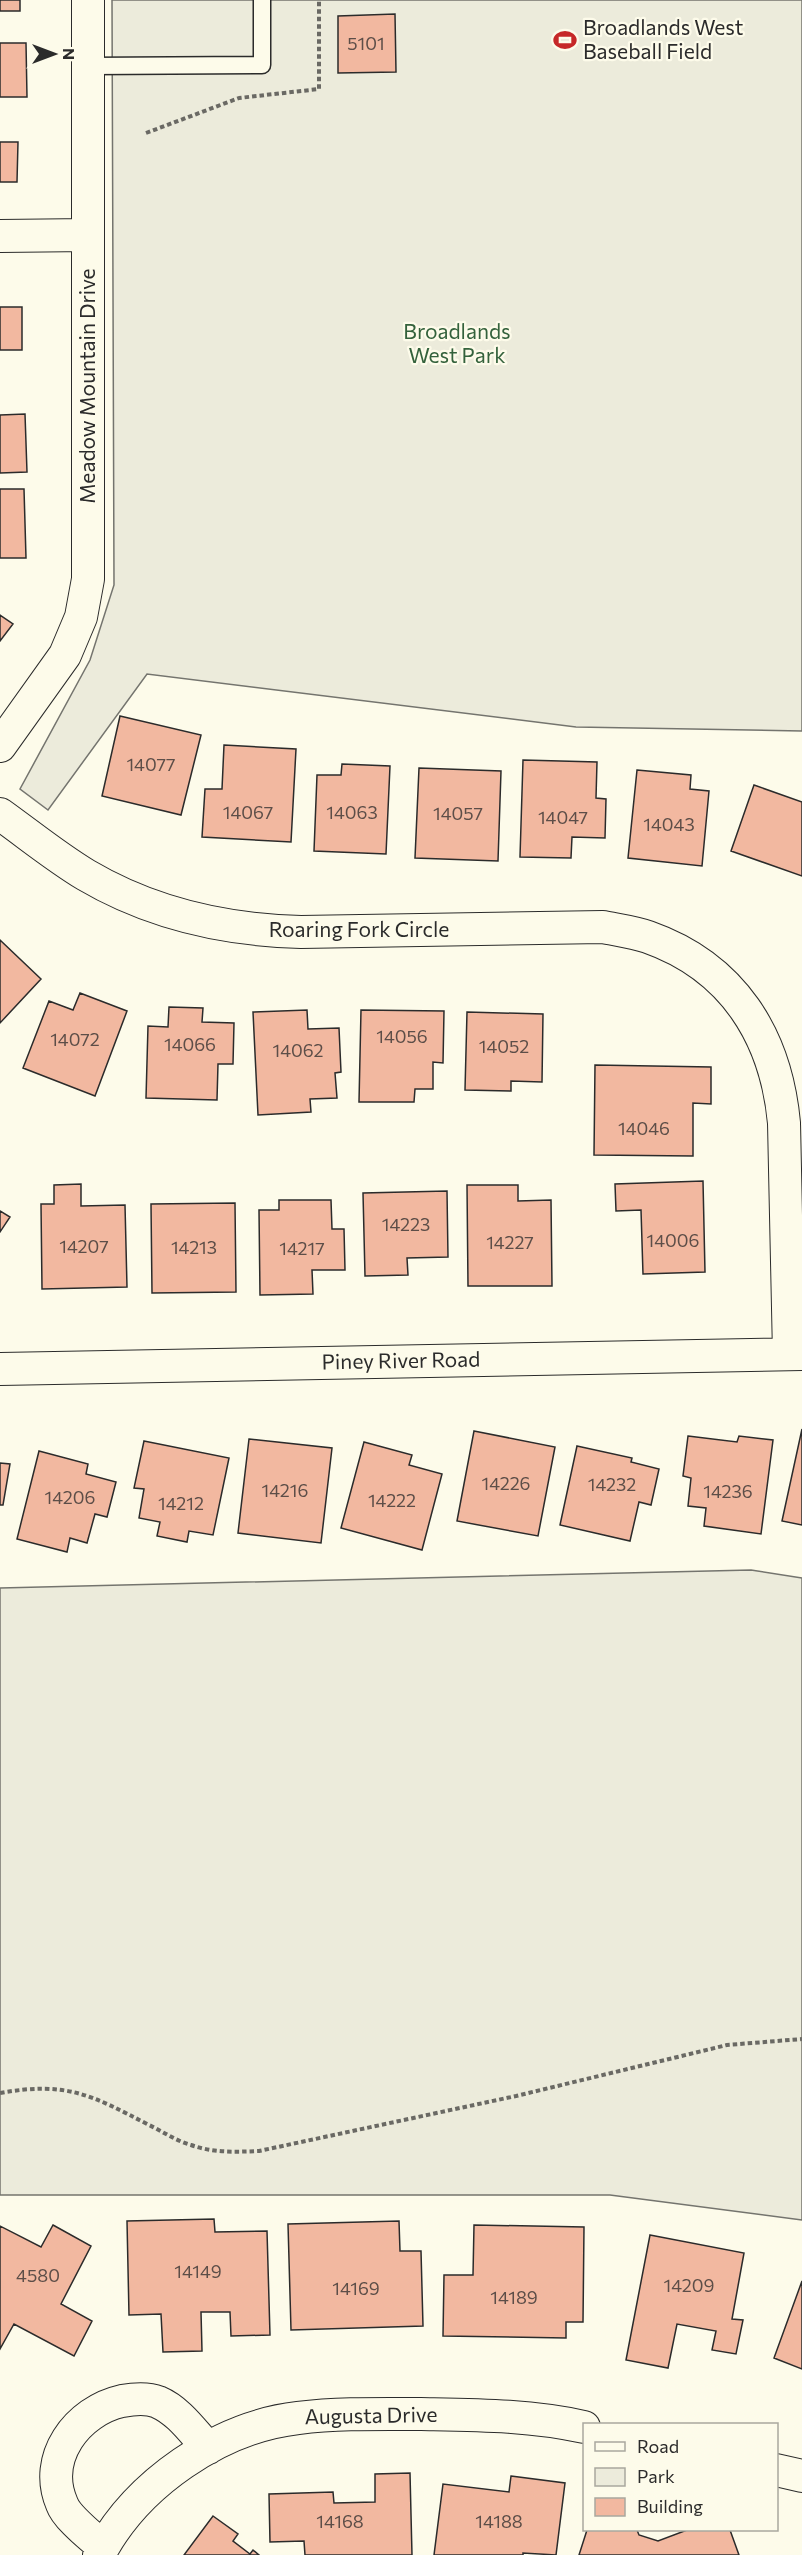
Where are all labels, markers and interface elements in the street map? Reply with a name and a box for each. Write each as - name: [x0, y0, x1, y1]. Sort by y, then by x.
- place label: Broadlands West Baseball Field: [583, 14, 743, 63]
- north arrow: [24, 24, 84, 84]
- sports icon: Broadlands West Baseball Field: [552, 27, 578, 53]
- house number: 5101: [347, 32, 385, 54]
- text: N: [60, 48, 79, 60]
- street label: Meadow Mountain Drive: [74, 268, 99, 504]
- park label: Broadlands West Park: [403, 318, 511, 367]
- house number: 14077: [126, 753, 176, 775]
- house number: 14067: [223, 801, 273, 823]
- house number: 14063: [326, 801, 378, 823]
- house number: 14057: [433, 802, 483, 824]
- house number: 14047: [538, 806, 588, 828]
- house number: 14043: [643, 813, 695, 835]
- street label: Roaring Fork Circle: [269, 916, 449, 941]
- house number: 14056: [376, 1025, 428, 1047]
- house number: 14072: [50, 1028, 100, 1050]
- house number: 14066: [164, 1033, 216, 1055]
- house number: 14052: [479, 1035, 529, 1057]
- house number: 14062: [272, 1039, 324, 1061]
- house number: 14046: [618, 1117, 670, 1139]
- house number: 14223: [382, 1213, 430, 1235]
- house number: 14006: [647, 1229, 699, 1251]
- house number: 14227: [486, 1231, 534, 1253]
- house number: 14207: [59, 1235, 109, 1257]
- house number: 14213: [171, 1236, 217, 1258]
- house number: 14217: [279, 1237, 325, 1259]
- street label: Piney River Road: [321, 1346, 481, 1373]
- house number: 14226: [481, 1472, 531, 1494]
- house number: 14232: [588, 1473, 636, 1495]
- house number: 14216: [262, 1479, 308, 1501]
- house number: 14236: [703, 1480, 753, 1502]
- house number: 14206: [45, 1486, 95, 1508]
- house number: 14222: [368, 1489, 416, 1511]
- house number: 14212: [158, 1492, 204, 1514]
- house number: 14149: [174, 2260, 222, 2282]
- house number: 4580: [16, 2264, 60, 2286]
- house number: 14209: [664, 2274, 714, 2296]
- house number: 14169: [332, 2277, 380, 2299]
- house number: 14189: [490, 2286, 538, 2308]
- street label: Augusta Drive: [304, 2401, 438, 2428]
- legend: [583, 2423, 778, 2531]
- text: Road: [637, 2435, 679, 2457]
- text: Park: [637, 2465, 675, 2487]
- text: Building: [637, 2495, 703, 2517]
- house number: 14168: [316, 2510, 364, 2532]
- house number: 14188: [475, 2510, 523, 2532]

